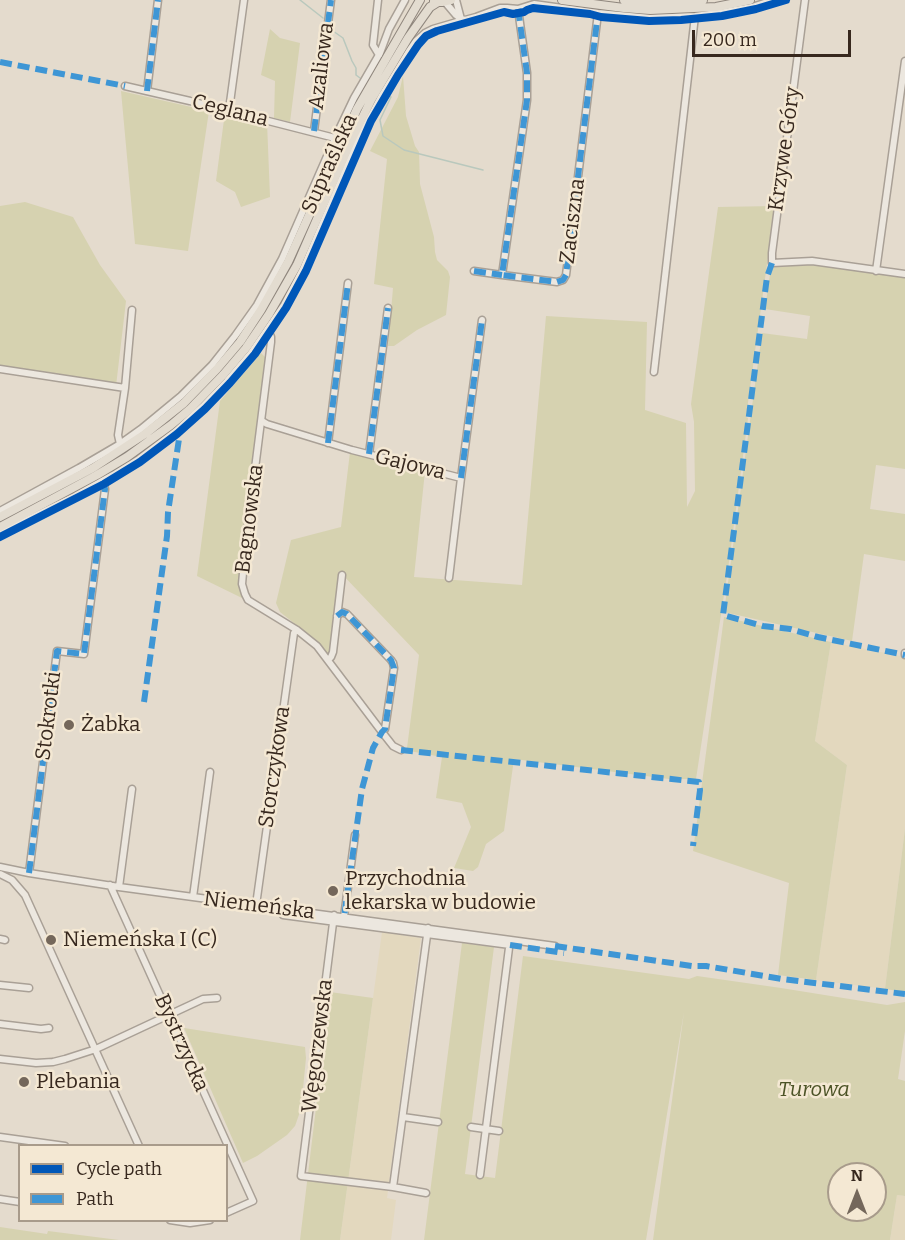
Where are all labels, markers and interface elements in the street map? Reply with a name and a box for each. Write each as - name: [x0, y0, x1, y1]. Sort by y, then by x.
- scale bar: [695, 18, 854, 56]
- street label: Azaliowa: [304, 21, 340, 111]
- text: 200 m: [703, 29, 757, 51]
- street label: Krzywe Góry: [764, 85, 806, 213]
- street label: Ceglana: [189, 89, 271, 133]
- street label: Supraślska: [297, 110, 363, 218]
- street label: Zaciszna: [555, 177, 591, 265]
- street label: Gajowa: [372, 444, 448, 486]
- street label: Bagnowska: [231, 463, 269, 575]
- street label: Stokrotki: [31, 670, 67, 762]
- street label: Storczykowa: [254, 705, 296, 829]
- place label: Żabka: [81, 712, 140, 738]
- marker: Żabka: [62, 718, 76, 732]
- place label: Przychodnia lekarska w budowie: [345, 866, 536, 916]
- marker: Przychodnia lekarska w budowie: [326, 884, 340, 898]
- street label: Niemeńska: [202, 887, 316, 925]
- place label: Niemeńska I (C): [63, 927, 217, 953]
- marker: Niemeńska I (C): [44, 933, 58, 947]
- street label: Węgorzewska: [297, 978, 339, 1114]
- street label: Bystrzycka: [148, 990, 214, 1096]
- place label: Plebania: [36, 1069, 120, 1095]
- marker: Plebania: [17, 1075, 31, 1089]
- park label: Turowa: [778, 1077, 850, 1103]
- legend: [18, 1144, 228, 1222]
- text: Cycle path: [76, 1158, 162, 1180]
- north arrow: [827, 1162, 887, 1222]
- text: N: [851, 1166, 863, 1185]
- text: Path: [76, 1188, 114, 1210]

